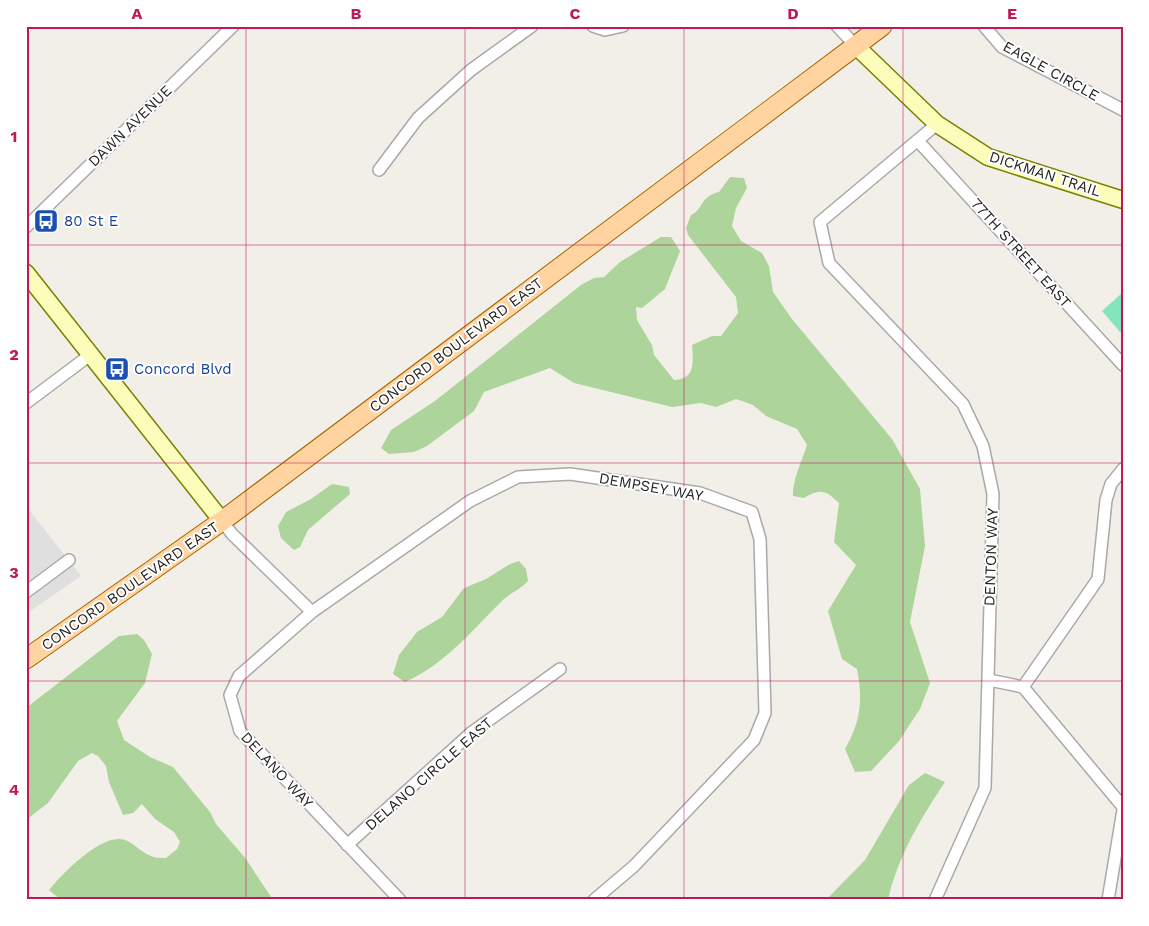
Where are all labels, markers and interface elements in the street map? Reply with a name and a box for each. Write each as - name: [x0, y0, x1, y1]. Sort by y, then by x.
- text: A: [132, 4, 143, 23]
- text: B: [351, 4, 362, 23]
- text: C: [570, 4, 581, 23]
- text: D: [787, 4, 799, 23]
- text: E: [1007, 4, 1017, 23]
- street label: EAGLE CIRCLE: [1000, 37, 1102, 105]
- street label: DAWN AVENUE: [84, 82, 176, 170]
- text: 1: [11, 127, 17, 146]
- street label: DICKMAN TRAIL: [987, 147, 1103, 201]
- street label: 77TH STREET EAST: [967, 195, 1075, 311]
- bus stop icon: 80 St E: [33, 208, 59, 234]
- place label: 80 St E: [64, 212, 118, 230]
- street label: CONCORD BOULEVARD EAST: [366, 274, 546, 416]
- text: 2: [9, 345, 19, 364]
- bus stop icon: Concord Blvd: [104, 356, 130, 382]
- place label: Concord Blvd: [134, 360, 232, 378]
- street label: DEMPSEY WAY: [597, 469, 705, 505]
- street label: DENTON WAY: [980, 507, 1002, 607]
- street label: CONCORD BOULEVARD EAST: [38, 518, 222, 654]
- text: 3: [9, 563, 19, 582]
- street label: DELANO CIRCLE EAST: [362, 714, 496, 834]
- street label: DELANO WAY: [237, 728, 317, 812]
- text: 4: [9, 780, 19, 799]

